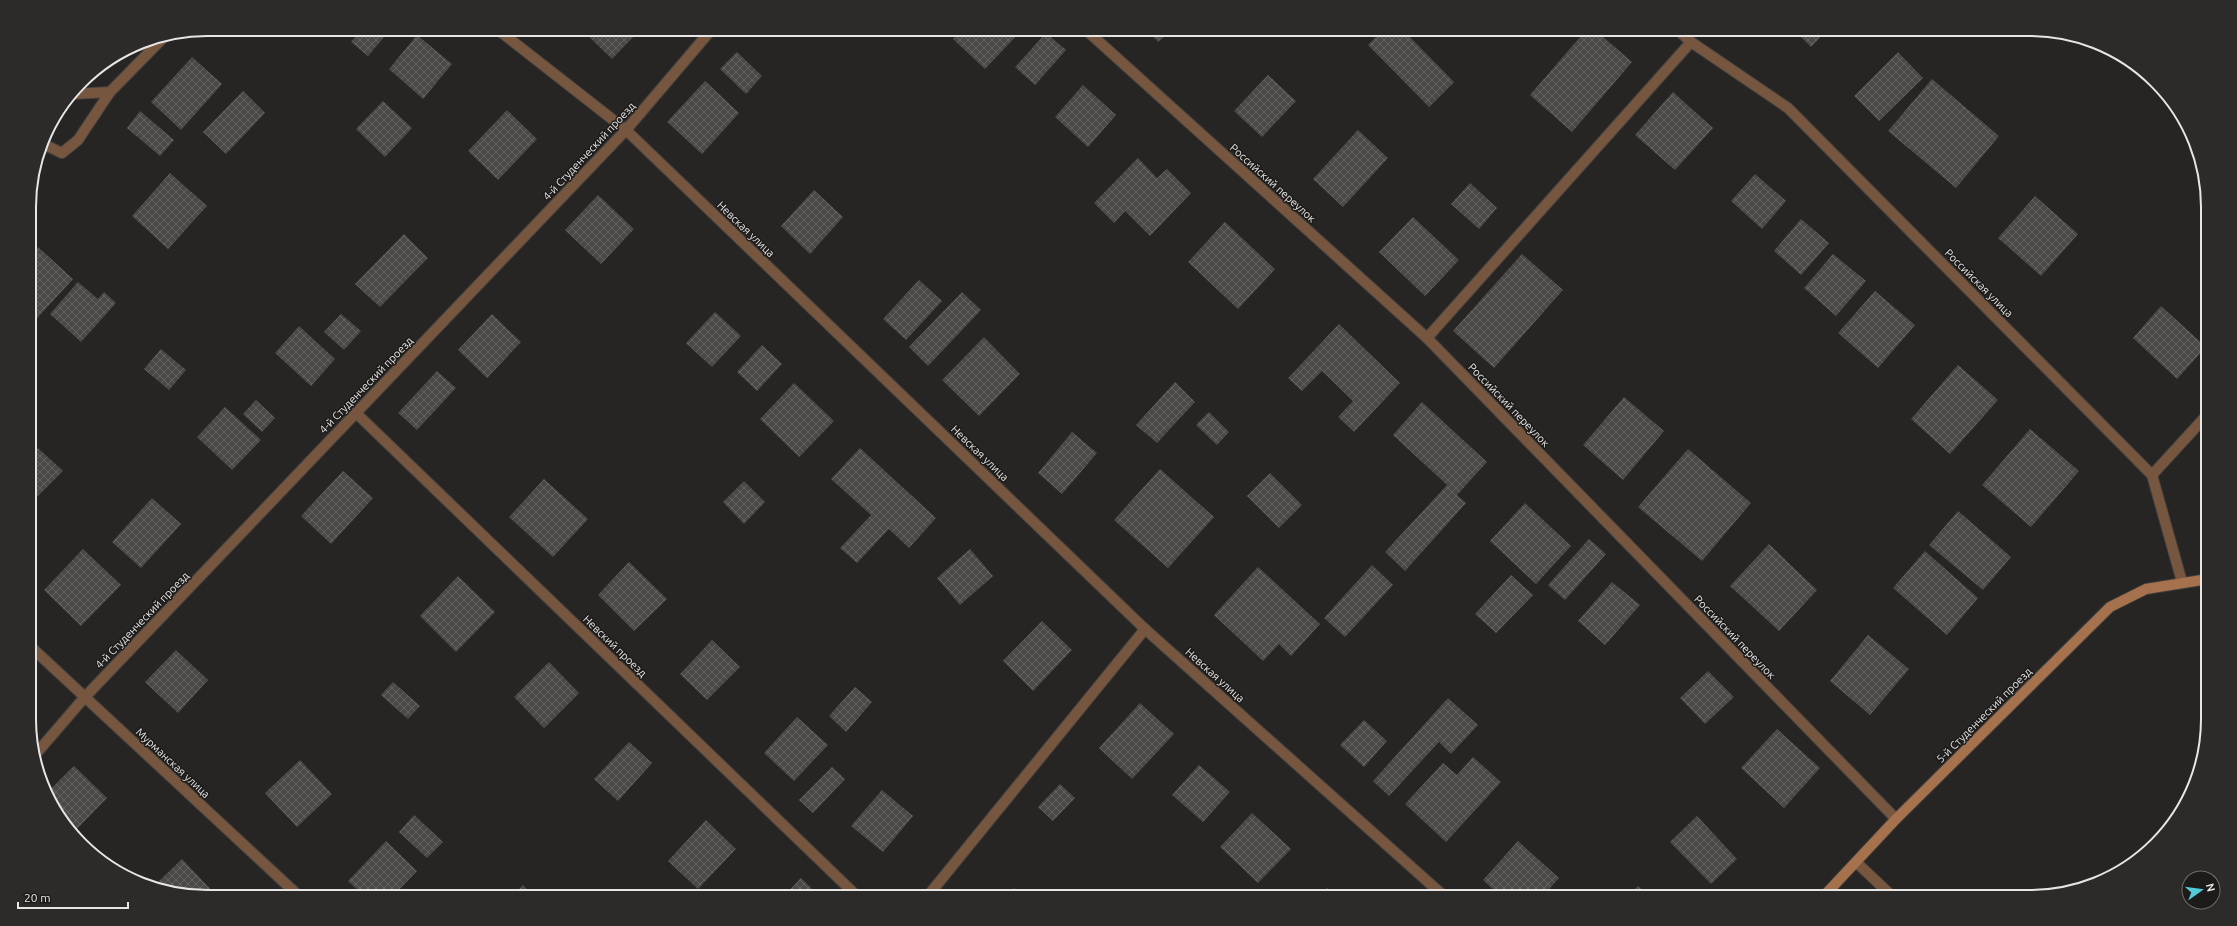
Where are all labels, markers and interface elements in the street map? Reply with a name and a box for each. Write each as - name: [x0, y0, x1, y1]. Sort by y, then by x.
- street label: 4-й Студенческий проезд: [541, 99, 638, 202]
- street label: Российский переулок: [1228, 141, 1319, 225]
- street label: Невская улица: [715, 199, 777, 259]
- street label: Российская улица: [1943, 247, 2015, 319]
- street label: 4-й Студенческий проезд: [317, 334, 416, 436]
- street label: Российский переулок: [1466, 361, 1552, 449]
- street label: Невская улица: [949, 423, 1011, 483]
- street label: 4-й Студенческий проезд: [93, 569, 192, 671]
- street label: Российский переулок: [1692, 593, 1778, 681]
- street label: Невский проезд: [581, 613, 649, 680]
- street label: Невская улица: [1183, 646, 1247, 704]
- street label: 5-й Студенческий проезд: [1934, 665, 2034, 765]
- street label: Мурманская улица: [134, 726, 212, 800]
- north arrow: [2181, 870, 2221, 910]
- text: N: [2204, 882, 2218, 893]
- scale bar: [18, 884, 128, 910]
- text: 20 m: [24, 891, 51, 904]

